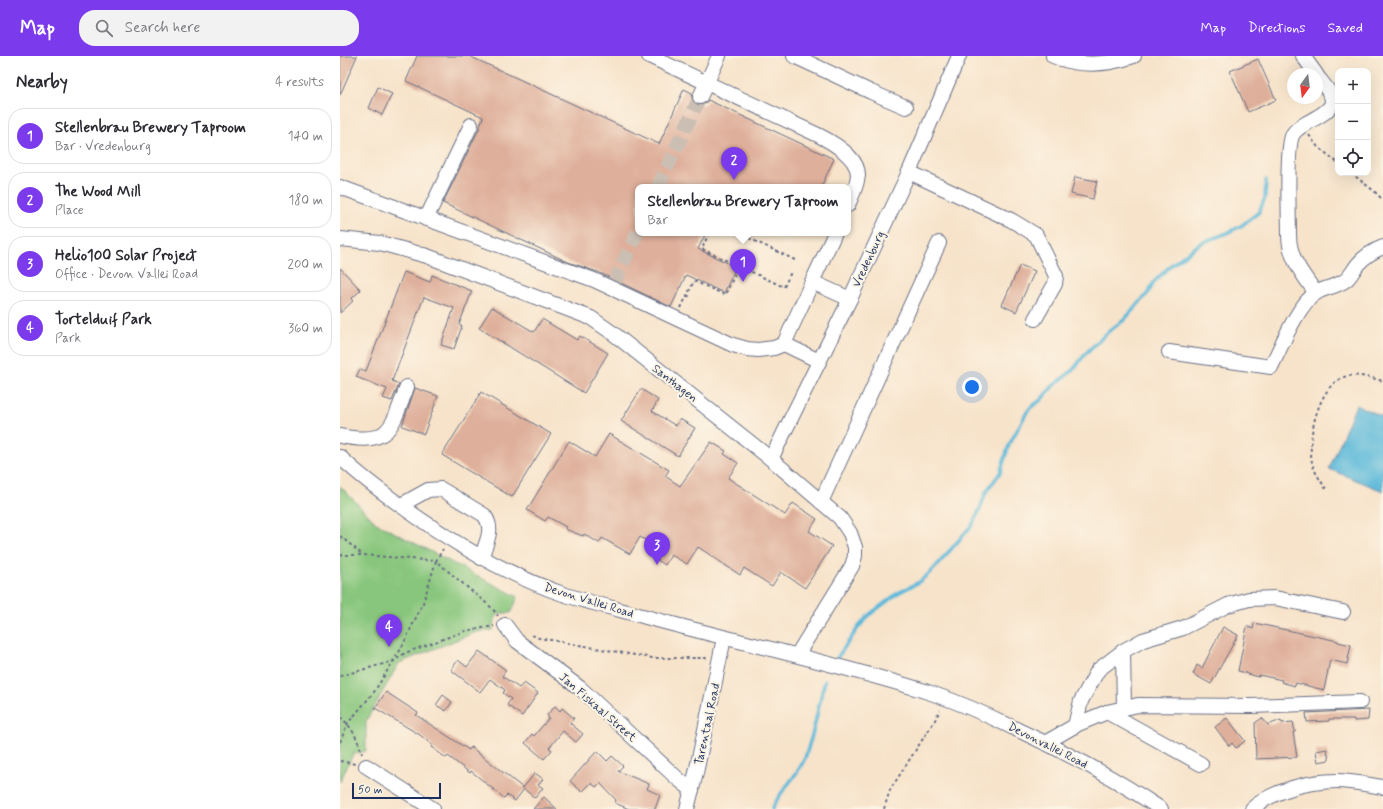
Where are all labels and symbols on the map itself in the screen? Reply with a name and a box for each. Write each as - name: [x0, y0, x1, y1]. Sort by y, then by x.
- north arrow: [1287, 68, 1323, 104]
- pin: 2: [721, 147, 747, 180]
- street label: Vredenburg: [849, 229, 889, 290]
- pin: 1: [730, 249, 756, 282]
- street label: Santhagen: [648, 361, 700, 406]
- your location: [962, 377, 982, 397]
- pin: 3: [644, 532, 670, 565]
- street label: Devon Vallei Road: [542, 580, 635, 622]
- pin: 4: [376, 614, 402, 647]
- street label: Jan Fiskaal Street: [555, 670, 640, 746]
- street label: Tarentaal Road: [692, 682, 724, 766]
- street label: Devonvallei Road: [1005, 719, 1090, 773]
- scale bar: [352, 781, 441, 800]

